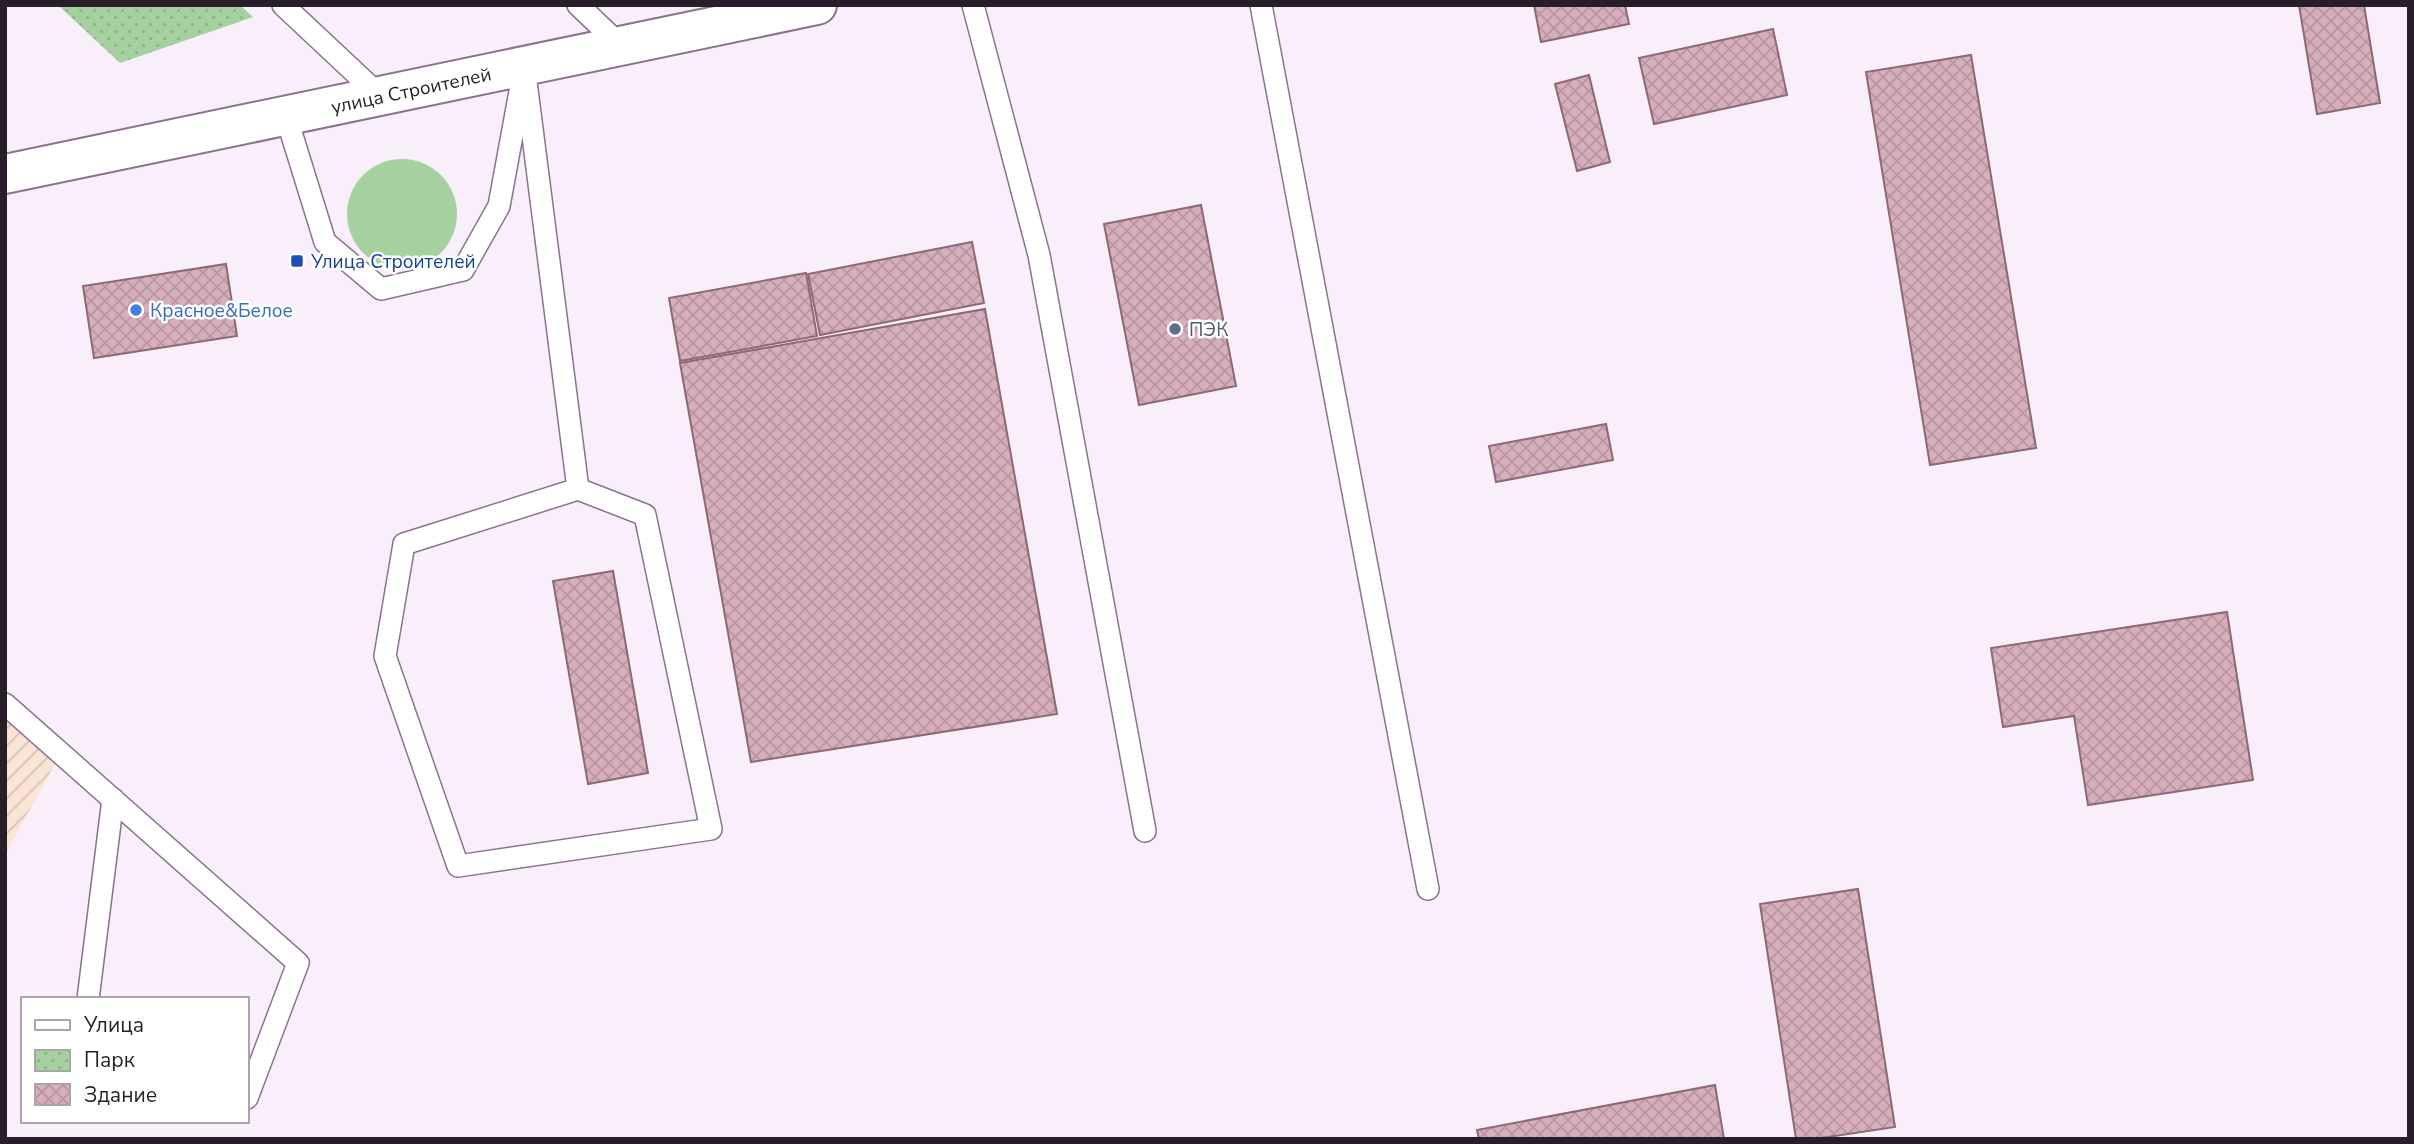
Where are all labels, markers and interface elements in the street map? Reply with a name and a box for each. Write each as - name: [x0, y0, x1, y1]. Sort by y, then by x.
- street label: улица Строителей: [329, 61, 494, 121]
- place label: Улица Строителей: [310, 249, 476, 275]
- marker: Улица Строителей: [289, 253, 305, 269]
- place label: Красное&Белое: [150, 298, 293, 324]
- marker: Красное&Белое: [128, 302, 144, 318]
- place label: ПЭК: [1189, 317, 1228, 343]
- marker: ПЭК: [1167, 321, 1183, 337]
- legend: [21, 997, 248, 1123]
- text: Улица: [83, 1011, 144, 1039]
- text: Парк: [84, 1046, 136, 1074]
- text: Здание: [84, 1081, 157, 1109]

